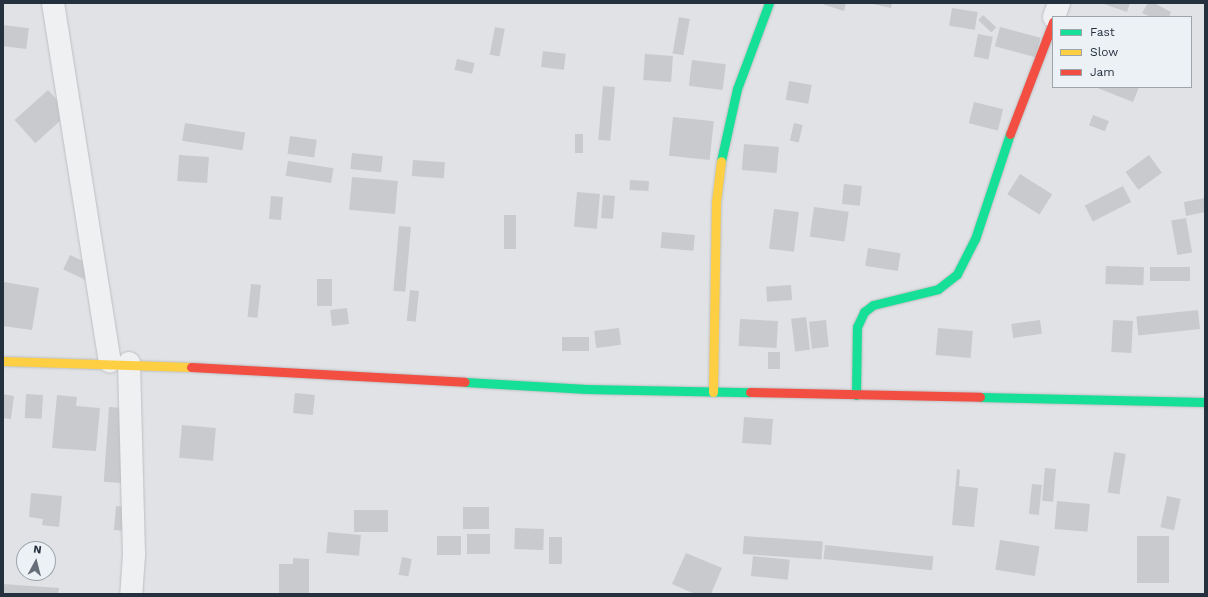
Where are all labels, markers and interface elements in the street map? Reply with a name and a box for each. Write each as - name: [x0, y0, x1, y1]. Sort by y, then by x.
- legend: [1052, 16, 1192, 88]
- text: Fast: [1090, 25, 1115, 39]
- text: Slow: [1090, 45, 1118, 59]
- text: Jam: [1090, 65, 1115, 79]
- north arrow: [16, 541, 56, 581]
- text: N: [33, 543, 42, 557]

